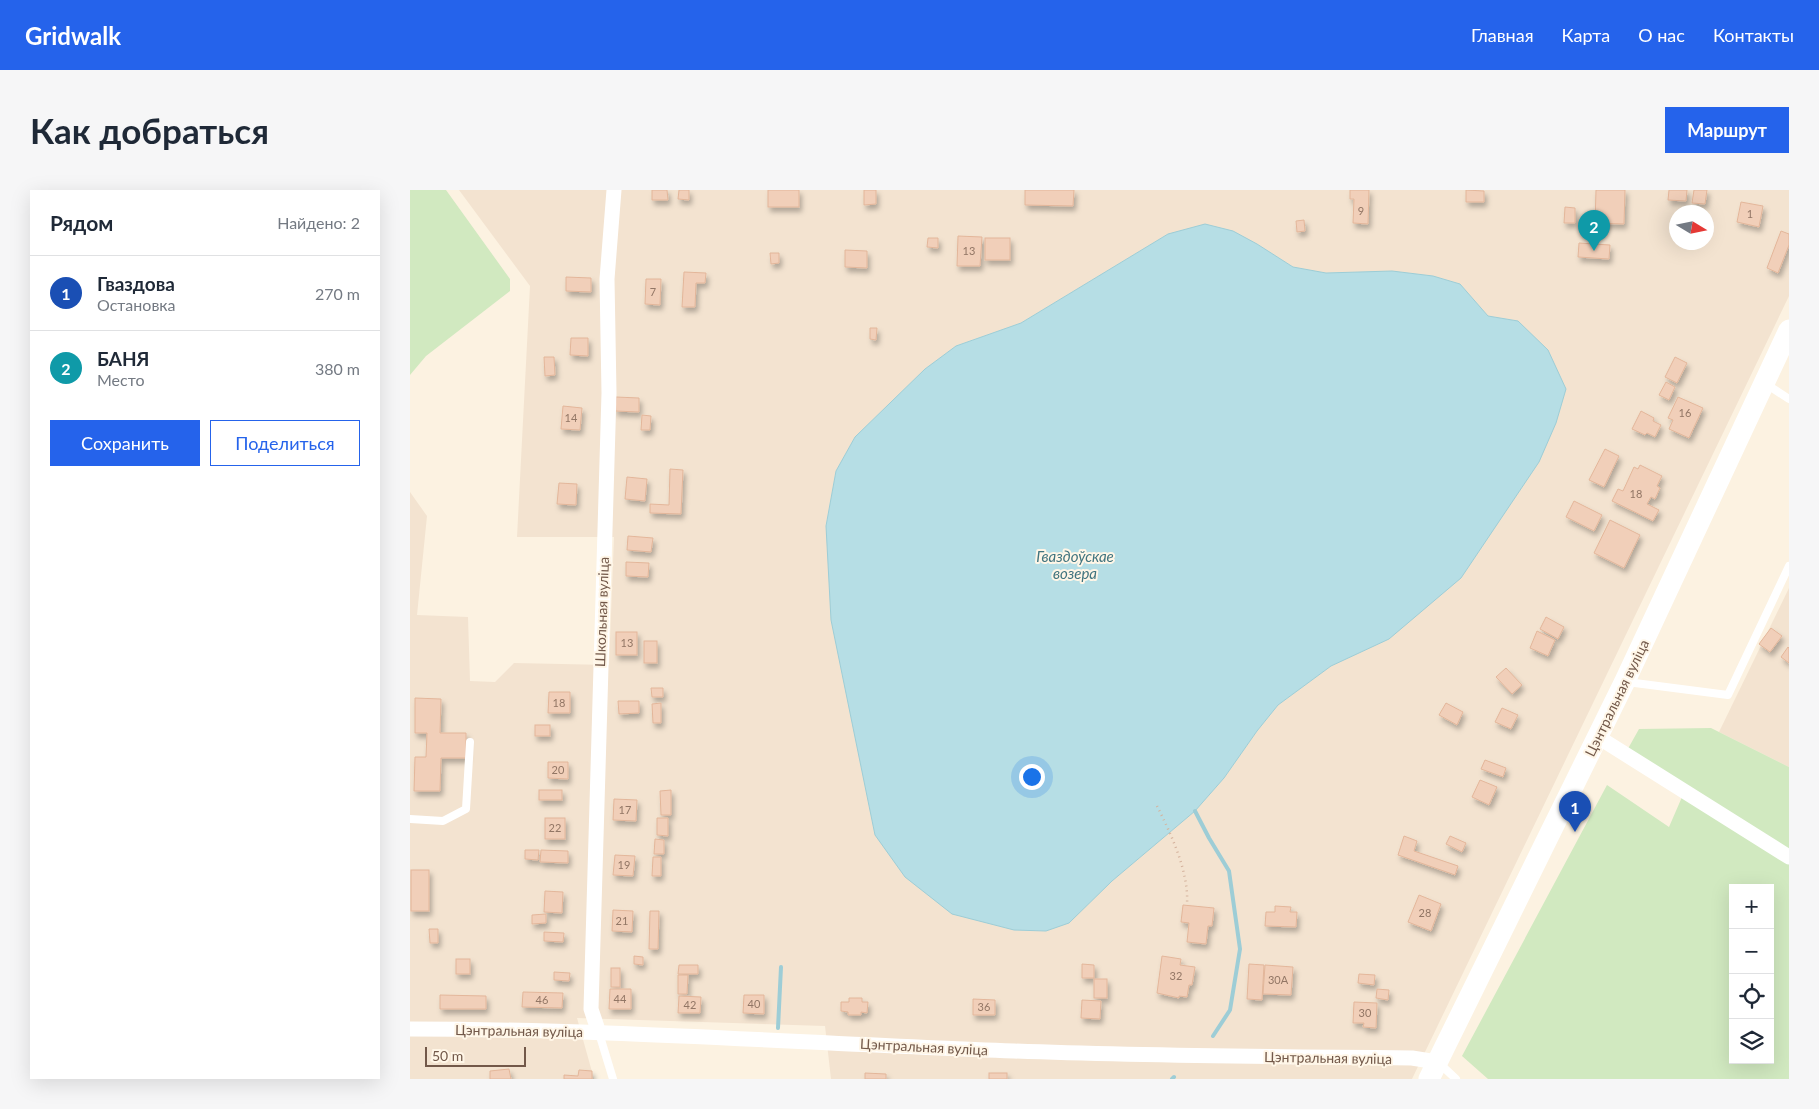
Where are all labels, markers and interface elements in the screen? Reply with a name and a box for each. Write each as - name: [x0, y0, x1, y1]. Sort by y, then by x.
- text: Gridwalk: [25, 21, 121, 50]
- text: Главная: [1471, 24, 1534, 46]
- text: Карта: [1562, 24, 1610, 46]
- text: О нас: [1638, 24, 1685, 46]
- text: Контакты: [1713, 24, 1794, 46]
- button: Маршрут: [1665, 107, 1789, 153]
- text: Как добраться: [30, 109, 269, 151]
- house number: 9: [1358, 204, 1364, 217]
- north arrow: [1669, 205, 1714, 250]
- house number: 1: [1747, 207, 1753, 220]
- text: Рядом: [50, 210, 113, 235]
- pin: 2: [1578, 210, 1610, 251]
- text: Найдено: 2: [277, 213, 360, 232]
- house number: 13: [963, 244, 975, 257]
- text: Гваздова: [97, 272, 175, 295]
- text: 1: [61, 284, 71, 303]
- text: 270 m: [315, 284, 360, 303]
- house number: 7: [650, 285, 656, 298]
- text: Остановка: [97, 295, 176, 314]
- text: БАНЯ: [97, 347, 149, 370]
- text: 2: [61, 359, 71, 378]
- text: 380 m: [315, 359, 360, 378]
- text: Место: [97, 370, 145, 389]
- house number: 16: [1679, 406, 1691, 419]
- house number: 14: [565, 411, 578, 424]
- button: Сохранить: [50, 420, 200, 466]
- button: Поделиться: [210, 420, 360, 466]
- house number: 18: [1630, 487, 1642, 500]
- water label: Гваздоўскае возера: [1036, 547, 1114, 582]
- street label: Школьная вуліца: [591, 557, 612, 667]
- house number: 13: [621, 636, 633, 649]
- street label: Цэнтральная вуліца: [1581, 637, 1652, 759]
- house number: 18: [553, 696, 565, 709]
- house number: 20: [552, 763, 565, 776]
- your location: [1019, 764, 1045, 790]
- pin: 1: [1559, 791, 1591, 832]
- house number: 17: [619, 803, 631, 816]
- house number: 22: [549, 821, 561, 834]
- house number: 19: [618, 858, 630, 871]
- map controls: [1729, 884, 1774, 1064]
- button: +: [1729, 884, 1774, 929]
- house number: 28: [1419, 906, 1431, 919]
- house number: 21: [616, 914, 628, 927]
- button: −: [1729, 929, 1774, 974]
- house number: 32: [1170, 969, 1182, 982]
- house number: 30А: [1268, 973, 1289, 986]
- button: locate: [1729, 974, 1774, 1019]
- house number: 44: [614, 992, 627, 1005]
- house number: 46: [536, 993, 548, 1006]
- house number: 40: [748, 997, 761, 1010]
- house number: 42: [684, 998, 696, 1011]
- house number: 36: [978, 1000, 990, 1013]
- house number: 30: [1359, 1006, 1372, 1019]
- button: layers: [1729, 1019, 1774, 1064]
- street label: Цэнтральная вуліца: [455, 1021, 583, 1040]
- street label: Цэнтральная вуліца: [860, 1035, 988, 1058]
- scale bar: [425, 1044, 526, 1067]
- text: 50 m: [432, 1047, 463, 1064]
- street label: Цэнтральная вуліца: [1264, 1048, 1392, 1067]

